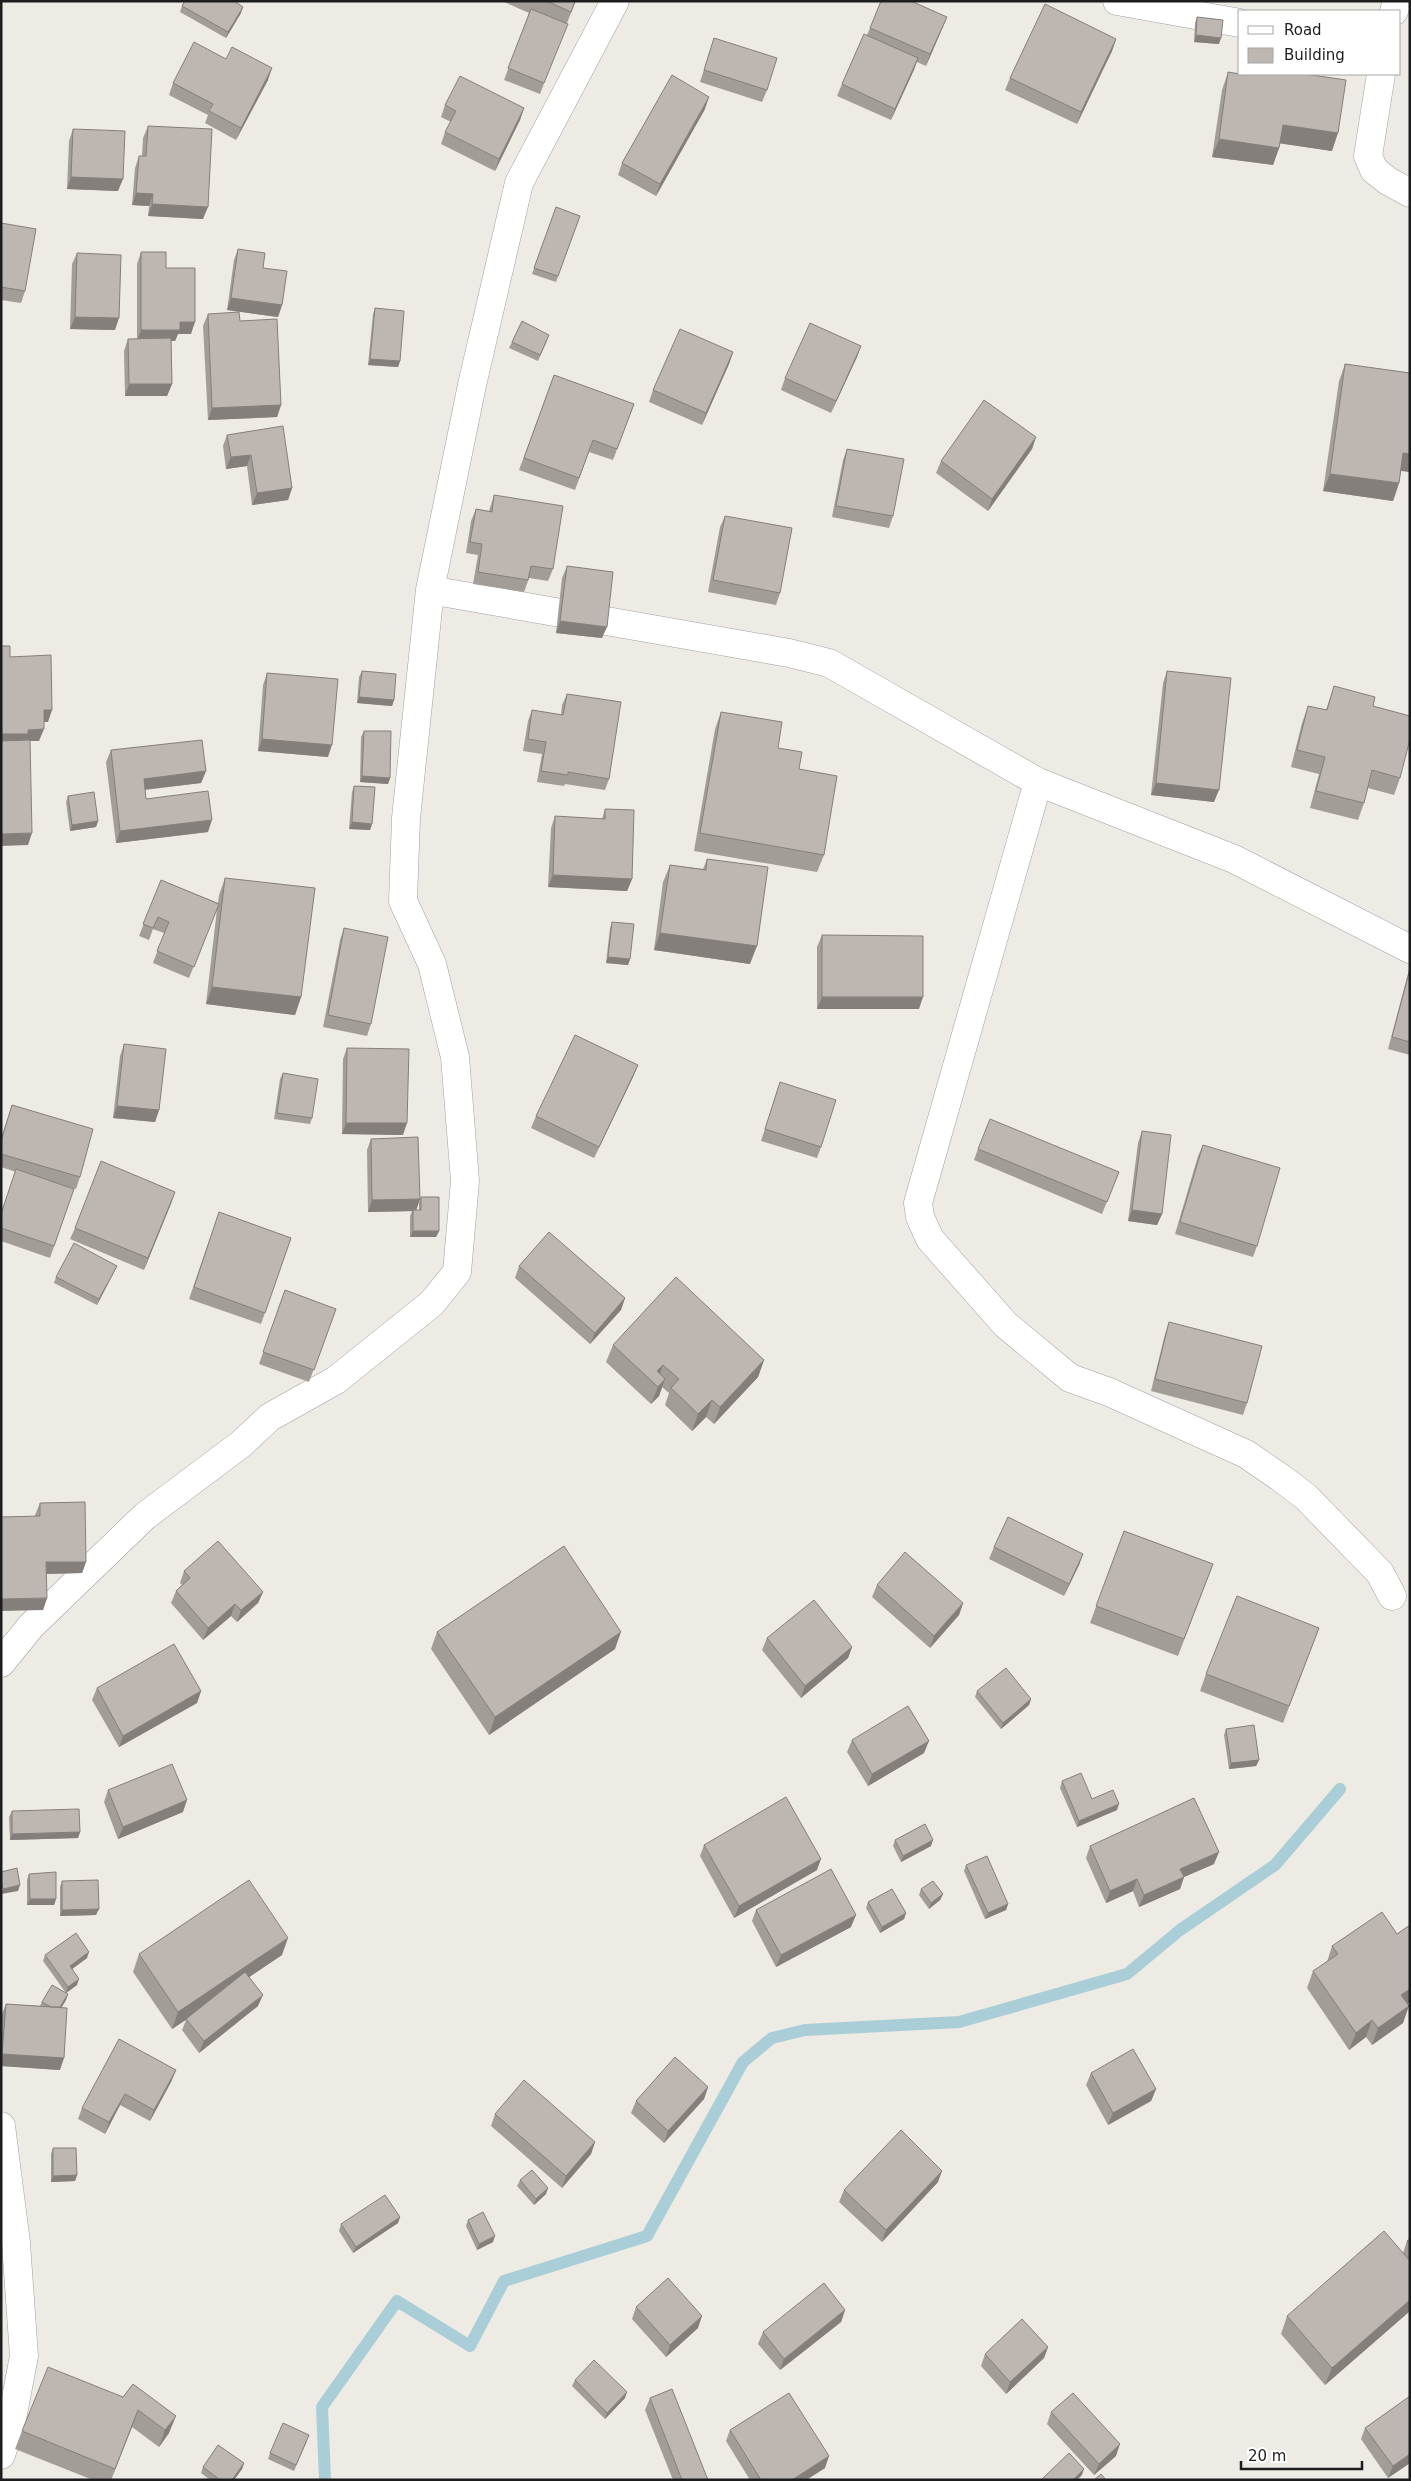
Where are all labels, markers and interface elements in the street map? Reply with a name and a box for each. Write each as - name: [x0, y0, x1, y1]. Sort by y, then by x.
- legend: [1238, 10, 1401, 75]
- text: Road: [1284, 21, 1322, 39]
- text: Building: [1284, 46, 1345, 64]
- scale bar: [1241, 2438, 1362, 2470]
- text: 20 m: [1248, 2447, 1286, 2465]

